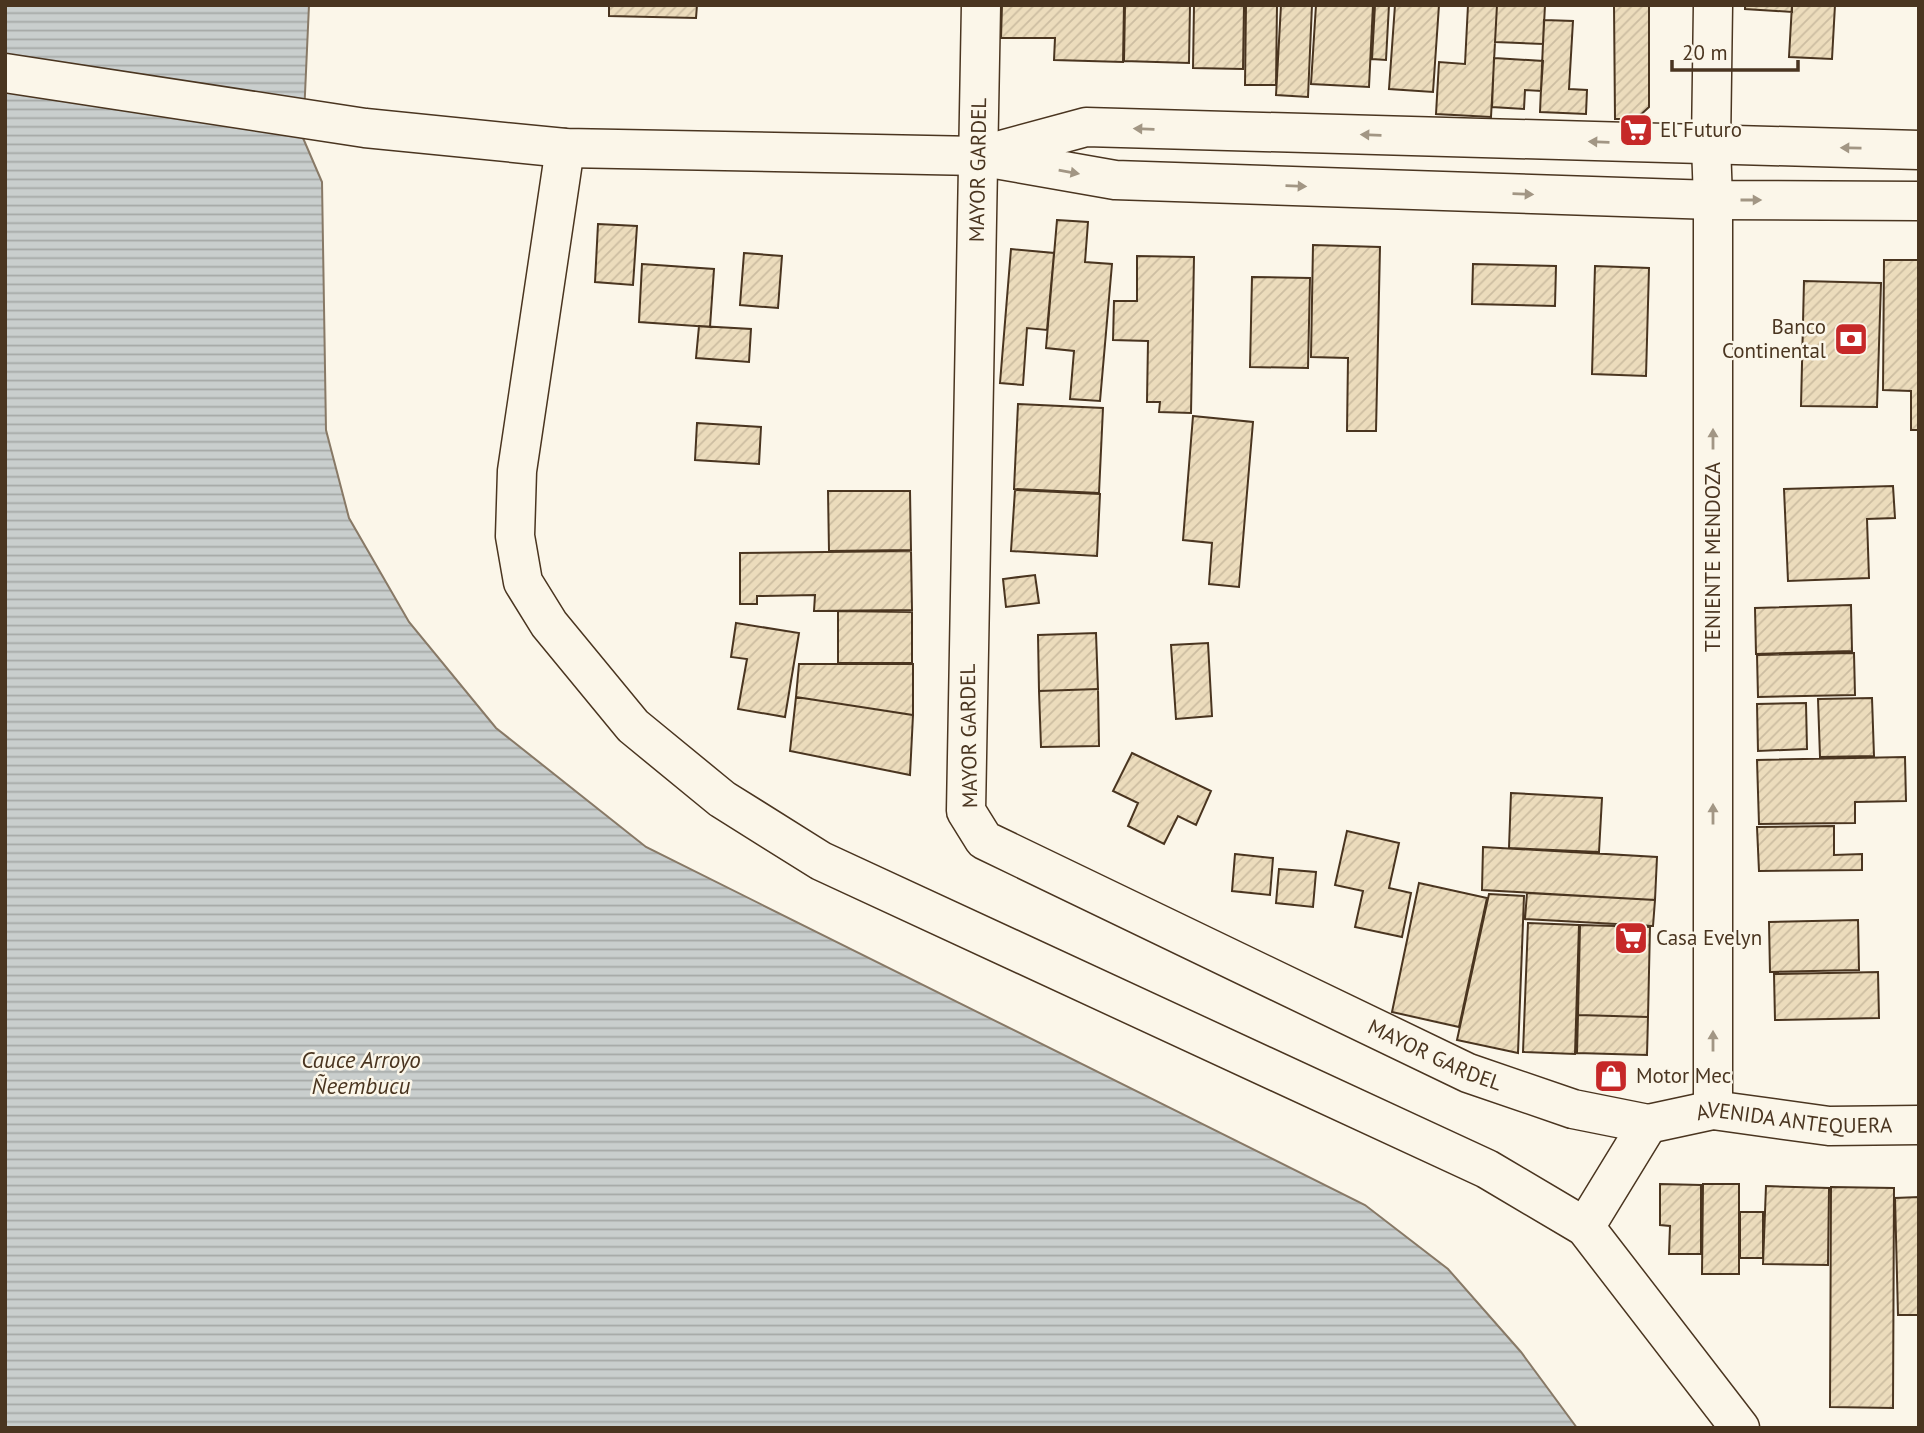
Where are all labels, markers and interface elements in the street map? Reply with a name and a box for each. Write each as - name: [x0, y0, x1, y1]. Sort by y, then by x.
- scale bar: [1672, 28, 1798, 72]
- text: 20 m: [1682, 39, 1728, 66]
- street label: MAYOR GARDEL: [963, 97, 992, 242]
- supermarket icon: El Futuro: [1617, 111, 1655, 149]
- place label: El Futuro: [1660, 116, 1742, 143]
- one-way arrow: [1133, 123, 1155, 134]
- one-way arrow: [1360, 129, 1382, 141]
- one-way arrow: [1587, 136, 1609, 147]
- one-way arrow: [1839, 143, 1861, 154]
- one-way arrow: [1058, 167, 1080, 178]
- one-way arrow: [1285, 180, 1307, 191]
- one-way arrow: [1512, 188, 1534, 199]
- one-way arrow: [1740, 195, 1762, 206]
- place label: Banco Continental: [1722, 313, 1826, 364]
- bank icon: Banco Continental: [1832, 320, 1870, 358]
- one-way arrow: [1707, 428, 1719, 450]
- street label: TENIENTE MENDOZA: [1699, 461, 1726, 652]
- street label: MAYOR GARDEL: [954, 664, 983, 808]
- one-way arrow: [1707, 803, 1719, 825]
- supermarket icon: Casa Evelyn: [1612, 919, 1650, 957]
- place label: Casa Evelyn: [1656, 924, 1762, 951]
- street label: MAYOR GARDEL: [1364, 1013, 1506, 1097]
- one-way arrow: [1707, 1030, 1719, 1052]
- water label: Cauce Arroyo Ñeembucu: [301, 1045, 421, 1100]
- shop icon: Motor Mec: [1592, 1057, 1630, 1095]
- place label: Motor Mec: [1636, 1062, 1731, 1089]
- street label: AVENIDA ANTEQUERA: [1693, 1095, 1893, 1139]

